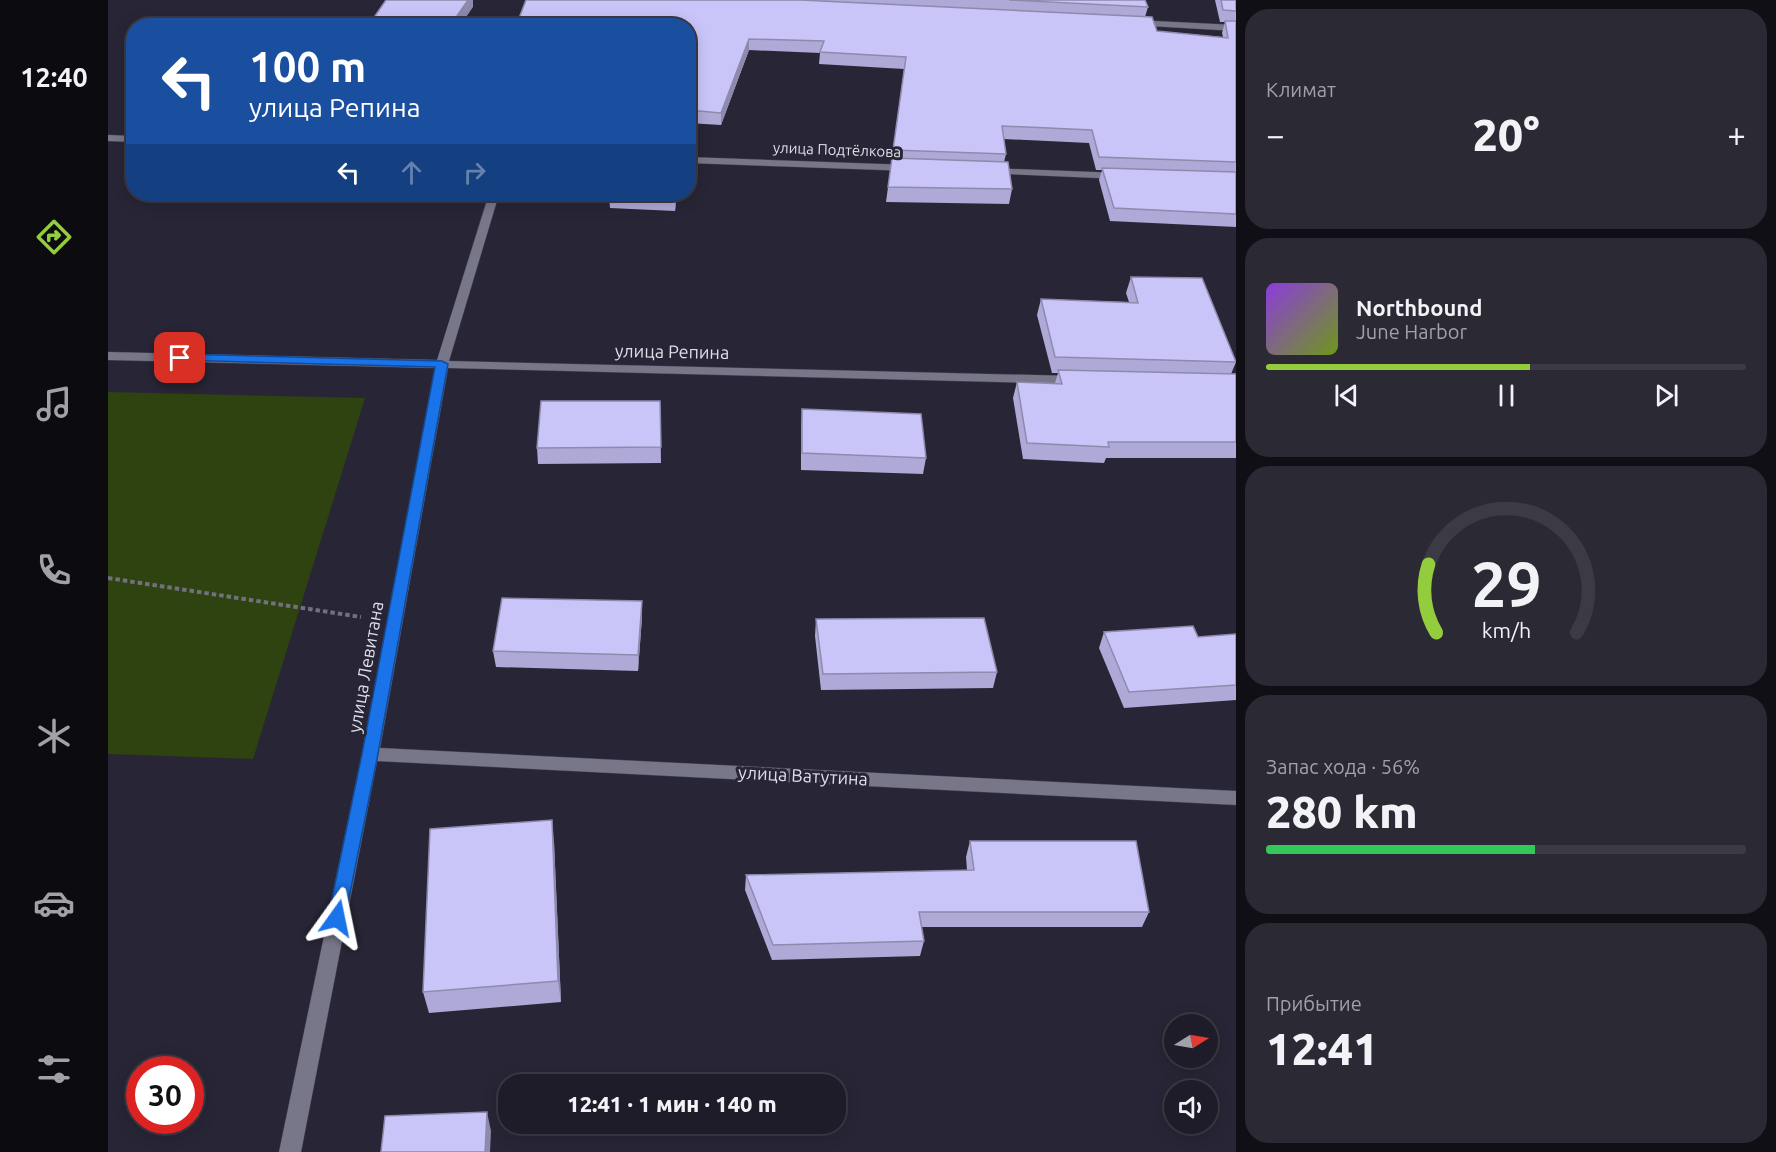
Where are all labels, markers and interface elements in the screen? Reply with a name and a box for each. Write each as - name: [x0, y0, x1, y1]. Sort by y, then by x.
- icon: left: [150, 42, 228, 120]
- text: 100 m: [249, 43, 366, 90]
- text: 12:40: [20, 62, 88, 92]
- text: Климат: [1266, 78, 1336, 101]
- text: улица Репина: [249, 92, 421, 122]
- text: 20°: [1472, 109, 1540, 160]
- text: −: [1266, 116, 1285, 153]
- text: +: [1727, 116, 1746, 153]
- street label: улица Подтёлкова: [773, 139, 901, 160]
- icon: left: [332, 156, 365, 189]
- icon: ahead: [395, 156, 428, 189]
- icon: right: [458, 156, 491, 189]
- icon: directions: [33, 216, 75, 258]
- text: Northbound: [1356, 295, 1482, 320]
- text: June Harbor: [1356, 320, 1467, 343]
- pin: [154, 332, 205, 383]
- street label: улица Репина: [615, 340, 729, 362]
- icon: arrive: [163, 341, 196, 374]
- icon: previous: [1330, 379, 1363, 412]
- icon: pause: [1490, 379, 1523, 412]
- icon: next: [1650, 379, 1683, 412]
- icon: music: [33, 383, 75, 425]
- icon: phone: [33, 549, 75, 591]
- text: 29: [1471, 549, 1541, 619]
- street label: улица Левитана: [344, 599, 386, 734]
- text: km/h: [1481, 618, 1531, 642]
- icon: climate: [33, 715, 75, 757]
- text: Запас хода · 56%: [1266, 755, 1420, 778]
- street label: улица Ватутина: [738, 762, 868, 788]
- text: 280 km: [1266, 786, 1418, 837]
- icon: car: [33, 882, 75, 924]
- position arrow: [305, 886, 369, 950]
- text: Прибытие: [1266, 992, 1362, 1015]
- north arrow: [1164, 1014, 1218, 1068]
- map controls: [1164, 1014, 1218, 1134]
- text: 12:41: [1266, 1023, 1379, 1074]
- icon: filters: [33, 1048, 75, 1090]
- speed limit sign: 30: [126, 1056, 204, 1134]
- button: sound: [1164, 1080, 1218, 1134]
- text: 12:41 · 1 мин · 140 m: [567, 1091, 777, 1116]

